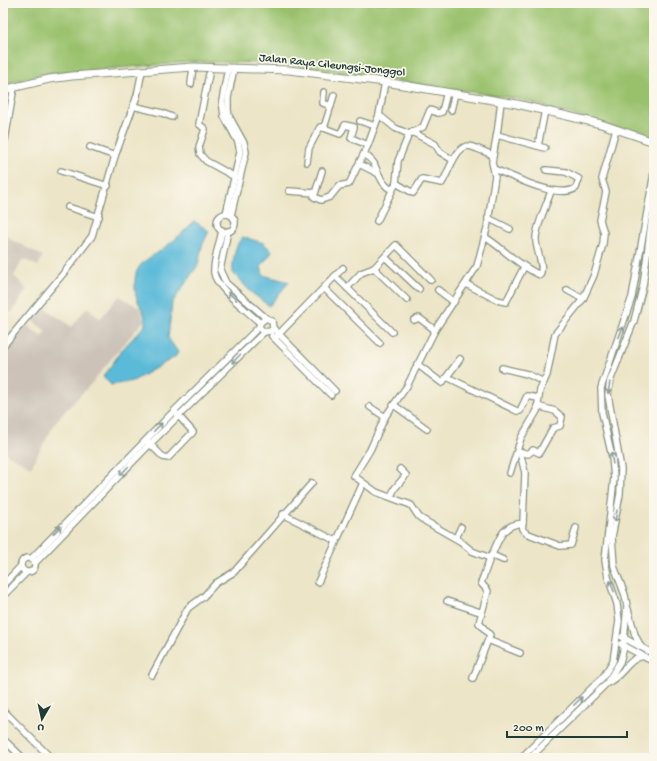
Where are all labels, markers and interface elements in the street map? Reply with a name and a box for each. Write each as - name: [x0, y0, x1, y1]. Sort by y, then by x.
- street label: Jalan Raya Cileungsi-Jonggol: [258, 51, 406, 81]
- one-way arrow: [227, 292, 237, 301]
- one-way arrow: [617, 327, 625, 339]
- one-way arrow: [231, 355, 241, 364]
- one-way arrow: [605, 381, 613, 394]
- one-way arrow: [153, 422, 163, 432]
- one-way arrow: [608, 451, 616, 464]
- one-way arrow: [119, 466, 129, 476]
- one-way arrow: [612, 510, 620, 523]
- one-way arrow: [52, 525, 62, 535]
- one-way arrow: [607, 580, 615, 592]
- one-way arrow: [573, 696, 583, 706]
- north arrow: [22, 699, 62, 739]
- scale bar: [507, 713, 627, 739]
- text: U: [36, 720, 45, 733]
- text: 200 m: [513, 722, 544, 736]

